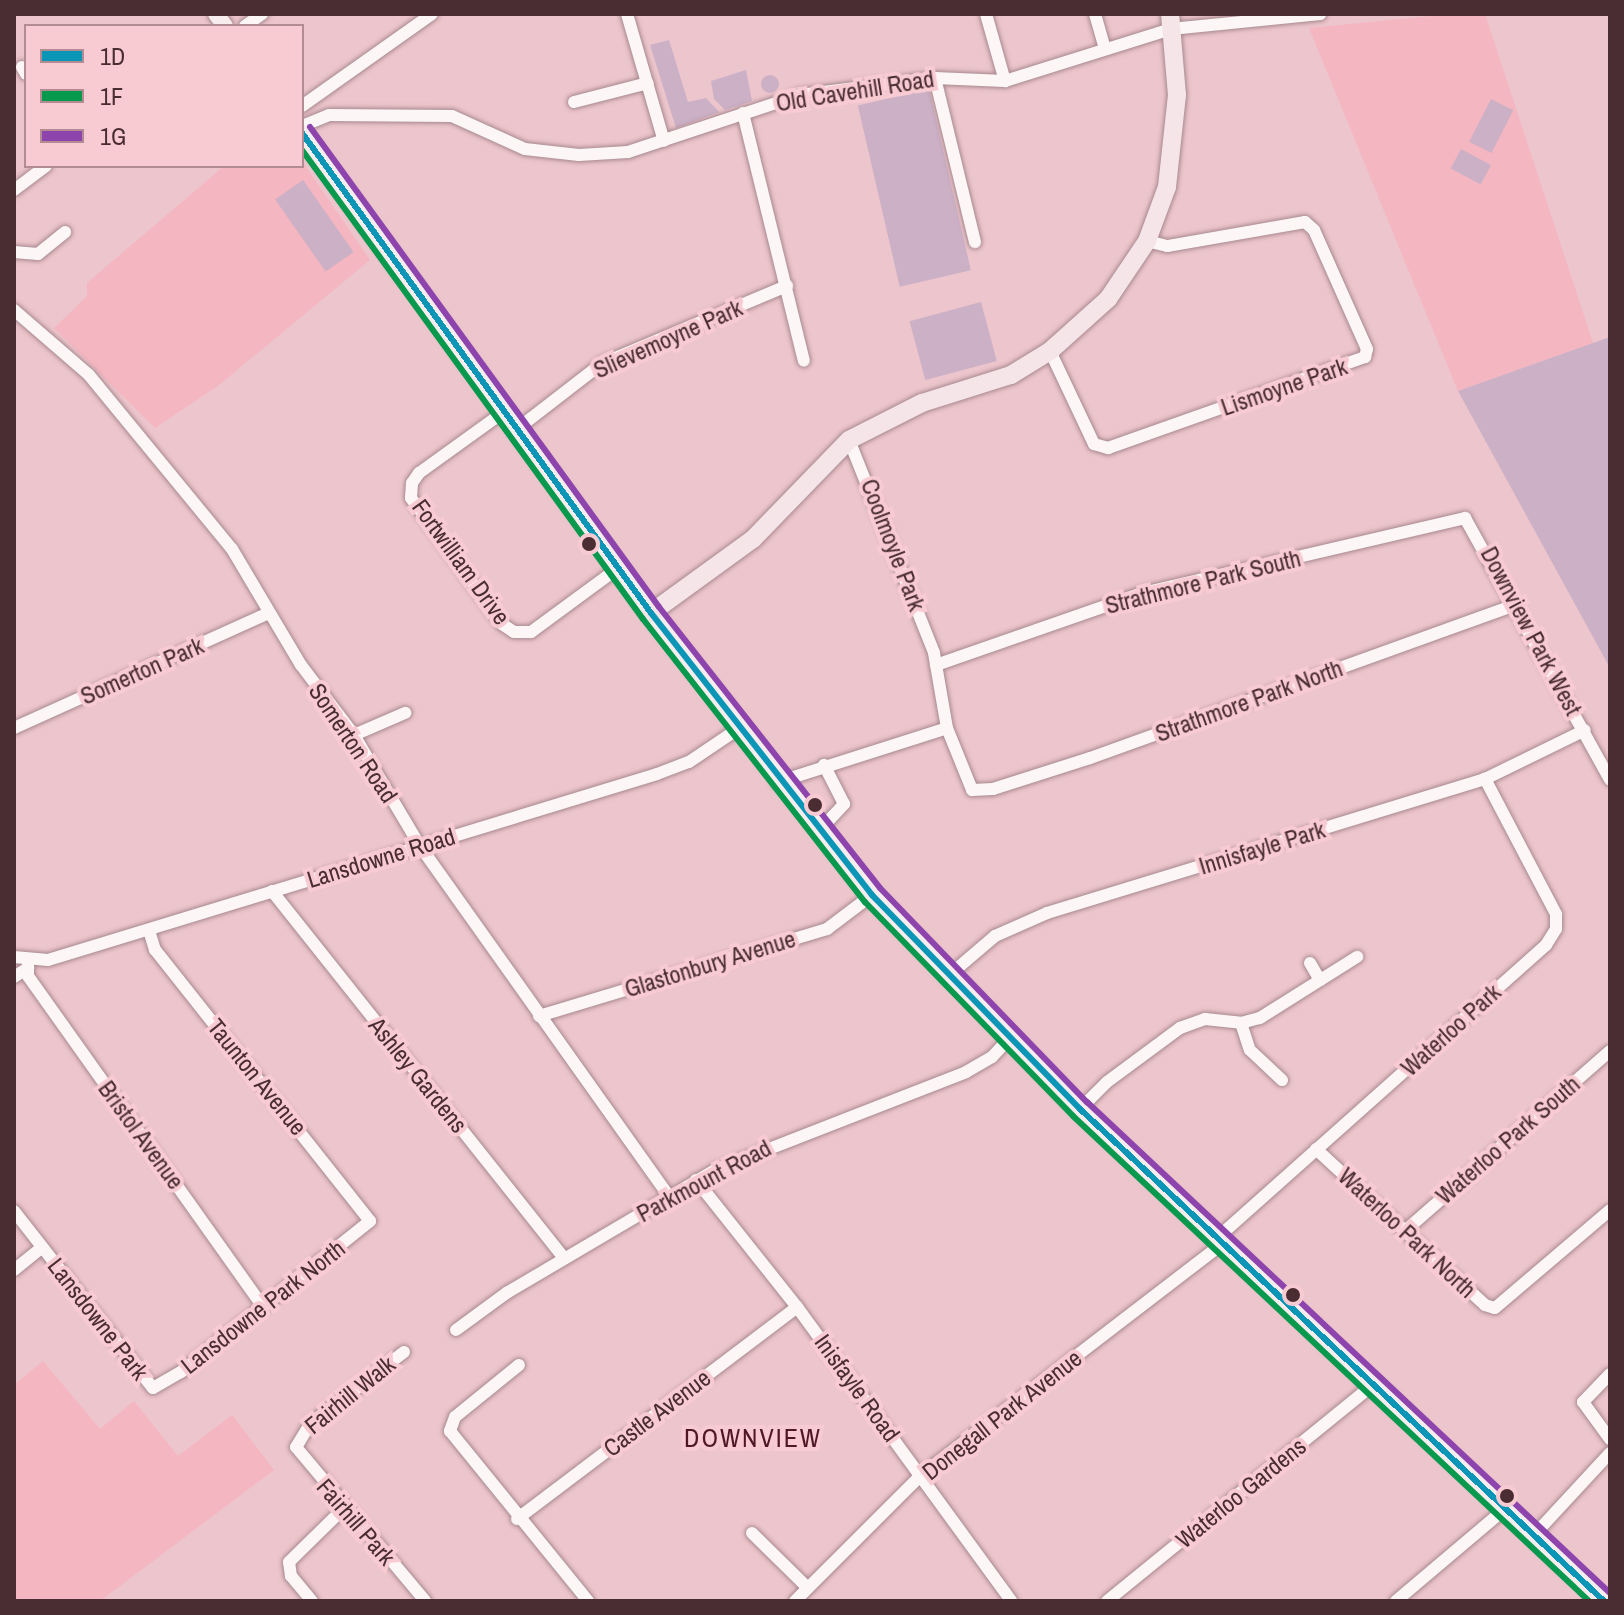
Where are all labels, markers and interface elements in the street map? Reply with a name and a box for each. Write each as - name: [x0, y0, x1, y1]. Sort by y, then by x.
- legend: [24, 24, 304, 168]
- text: 1D: [100, 40, 125, 72]
- street label: Old Cavehill Road: [774, 64, 936, 118]
- text: 1F: [100, 80, 123, 112]
- text: 1G: [100, 120, 126, 152]
- street label: Slievemoyne Park: [589, 293, 747, 385]
- street label: Lismoyne Park: [1217, 352, 1351, 422]
- street label: Coolmoyle Park: [855, 475, 931, 615]
- street label: Fortwilliam Drive: [406, 494, 516, 630]
- unlabelled marker: [581, 536, 597, 552]
- street label: Downview Park West: [1474, 542, 1588, 720]
- street label: Strathmore Park South: [1102, 544, 1304, 620]
- street label: Somerton Park: [76, 631, 208, 711]
- street label: Strathmore Park North: [1152, 654, 1346, 748]
- street label: Somerton Road: [303, 678, 403, 808]
- unlabelled marker: [807, 797, 823, 813]
- street label: Innisfayle Park: [1196, 815, 1328, 881]
- street label: Lansdowne Road: [304, 822, 458, 894]
- street label: Glastonbury Avenue: [621, 924, 799, 1004]
- street label: Waterloo Park: [1395, 978, 1507, 1082]
- street label: Ashley Gardens: [363, 1012, 473, 1138]
- street label: Taunton Avenue: [201, 1013, 313, 1141]
- street label: Waterloo Park South: [1430, 1070, 1586, 1210]
- street label: Bristol Avenue: [92, 1075, 190, 1195]
- street label: Parkmount Road: [632, 1134, 776, 1228]
- street label: Waterloo Park North: [1332, 1162, 1482, 1304]
- street label: Lansdowne Park North: [175, 1234, 351, 1380]
- street label: Lansdowne Park: [42, 1252, 154, 1386]
- unlabelled marker: [1285, 1287, 1301, 1303]
- street label: Inisfayle Road: [808, 1329, 906, 1447]
- street label: Donegall Park Avenue: [916, 1343, 1088, 1487]
- street label: Fairhill Walk: [299, 1350, 401, 1440]
- street label: Castle Avenue: [597, 1363, 717, 1463]
- district label: DOWNVIEW: [684, 1422, 822, 1454]
- street label: Waterloo Gardens: [1170, 1432, 1312, 1554]
- street label: Fairhill Park: [311, 1473, 401, 1571]
- unlabelled marker: [1499, 1488, 1515, 1504]

